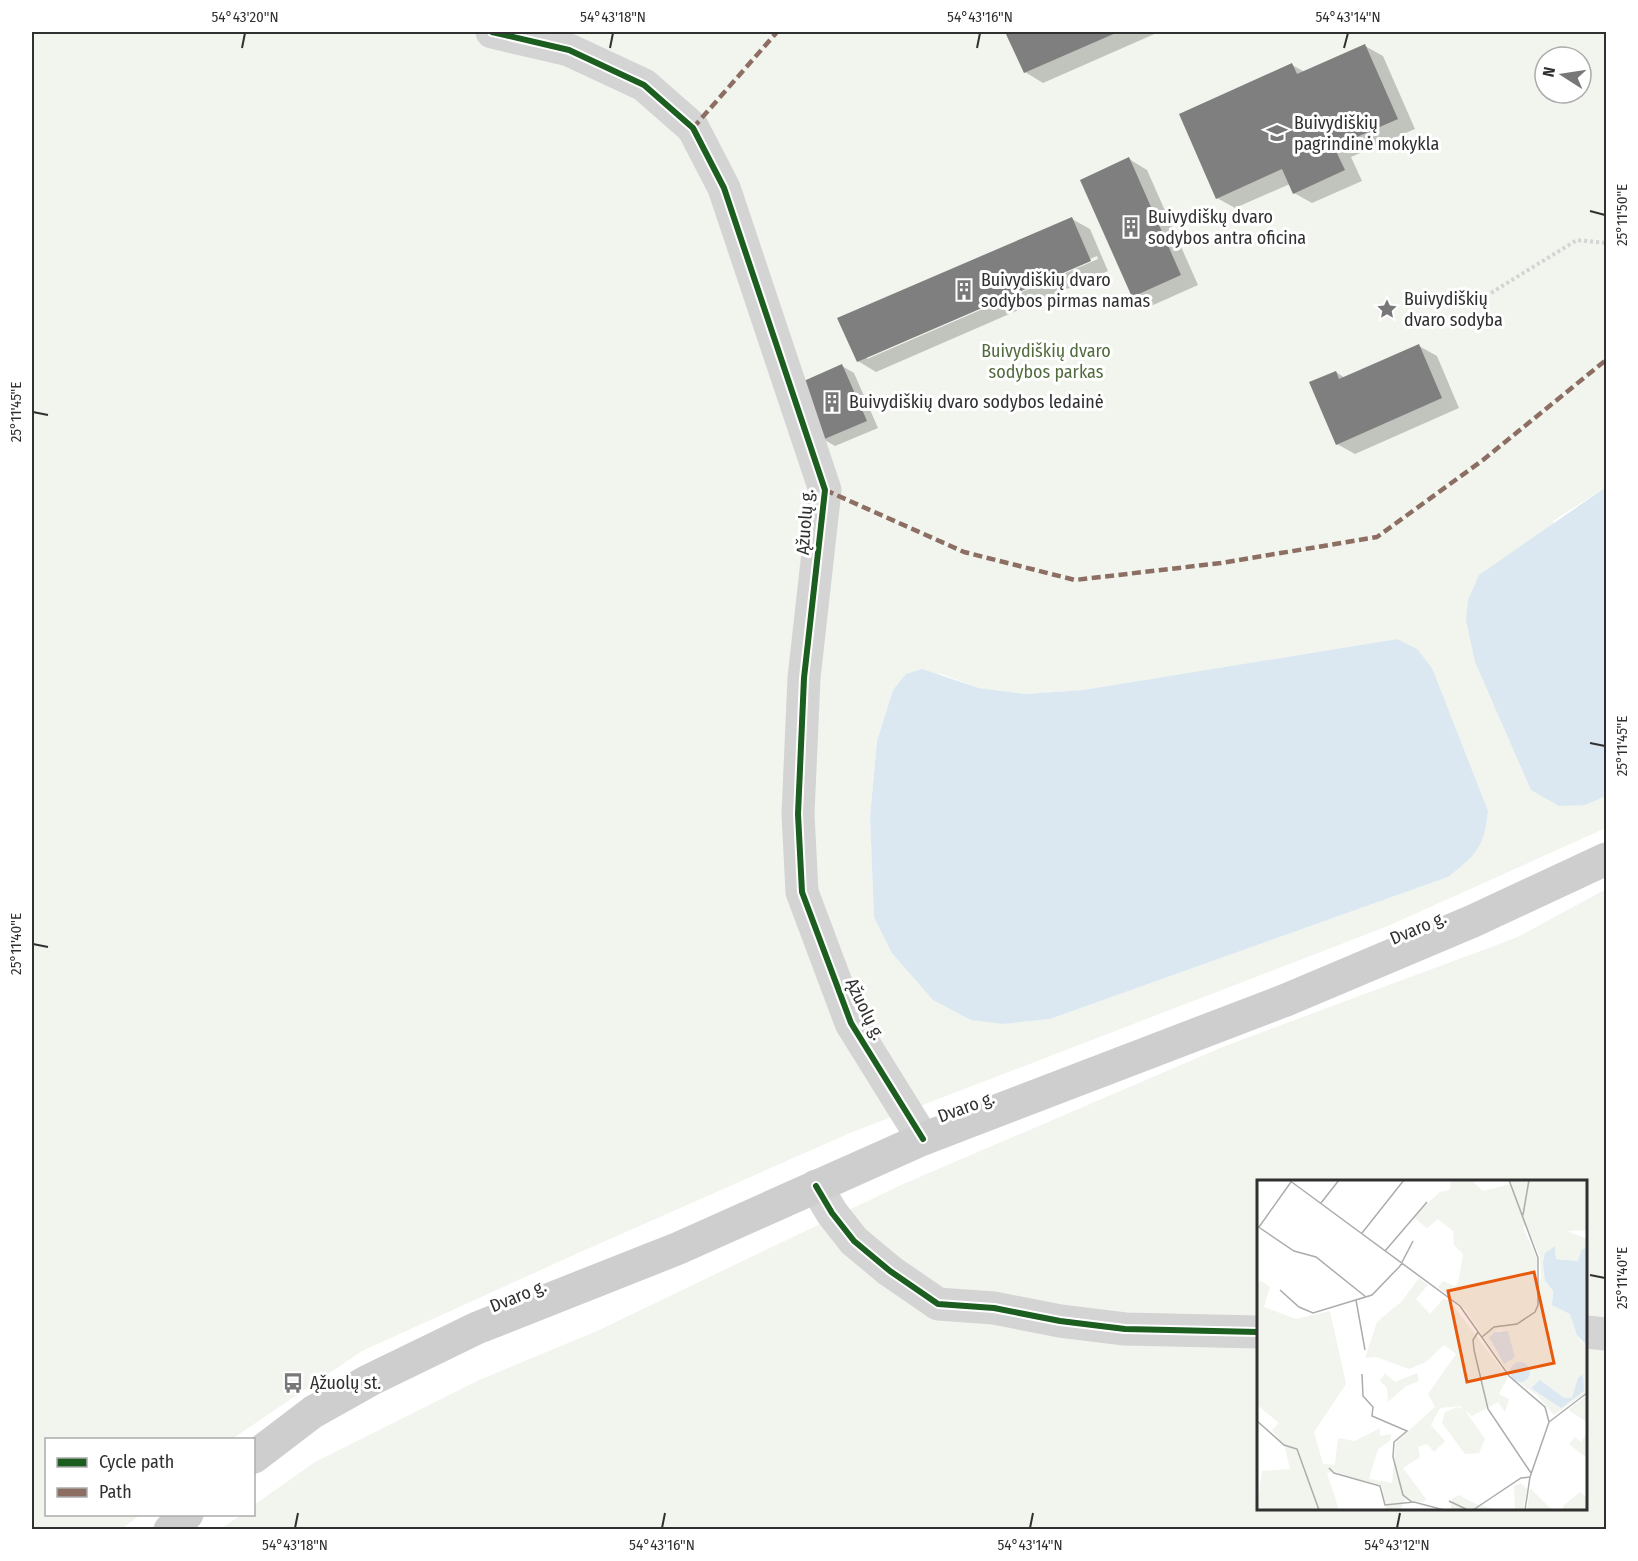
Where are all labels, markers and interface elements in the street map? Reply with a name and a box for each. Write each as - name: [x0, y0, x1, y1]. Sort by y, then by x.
- text: 54°43'20"N: [211, 8, 279, 26]
- text: 54°43'18"N: [580, 8, 646, 26]
- text: 54°43'16"N: [947, 8, 1013, 26]
- text: 54°43'14"N: [1315, 8, 1381, 26]
- north arrow: [1533, 45, 1593, 105]
- text: N: [1539, 65, 1559, 79]
- place label: Buivydiškių pagrindinė mokykla: [1294, 112, 1439, 155]
- school or university icon: Buivydiškių pagrindinė mokykla: [1265, 121, 1289, 145]
- text: 25°11'50"E: [1613, 184, 1631, 246]
- place label: Buivydiškų dvaro sodybos antra oficina: [1148, 206, 1306, 249]
- building icon: Buivydiškų dvaro sodybos antra oficina: [1119, 215, 1143, 239]
- place label: Buivydiškių dvaro sodybos pirmas namas: [981, 269, 1150, 312]
- building icon: Buivydiškių dvaro sodybos pirmas namas: [952, 278, 976, 302]
- place label: Buivydiškių dvaro sodyba: [1404, 288, 1503, 331]
- place icon: Buivydiškių dvaro sodyba: [1375, 297, 1399, 321]
- park label: Buivydiškių dvaro sodybos parkas: [981, 340, 1111, 383]
- text: 25°11'45"E: [7, 382, 25, 442]
- building icon: Buivydiškių dvaro sodybos ledainė: [820, 390, 844, 414]
- place label: Buivydiškių dvaro sodybos ledainė: [849, 391, 1104, 413]
- street label: Ąžuolų g.: [792, 488, 818, 556]
- text: 25°11'45"E: [1613, 716, 1631, 776]
- street label: Dvaro g.: [1387, 906, 1450, 950]
- text: 25°11'40"E: [7, 913, 25, 975]
- street label: Ąžuolų g.: [841, 975, 889, 1044]
- street label: Dvaro g.: [935, 1087, 998, 1127]
- inset map: [1257, 1180, 1587, 1510]
- text: 25°11'40"E: [1613, 1247, 1631, 1309]
- street label: Dvaro g.: [487, 1275, 550, 1317]
- bus stop icon: Ąžuolų st.: [281, 1371, 305, 1395]
- place label: Ąžuolų st.: [310, 1372, 381, 1394]
- legend: [45, 1438, 255, 1516]
- text: Cycle path: [99, 1451, 174, 1473]
- text: Path: [99, 1481, 132, 1503]
- text: 54°43'18"N: [262, 1536, 328, 1554]
- text: 54°43'16"N: [629, 1536, 695, 1554]
- text: 54°43'14"N: [997, 1536, 1063, 1554]
- text: 54°43'12"N: [1364, 1536, 1430, 1554]

